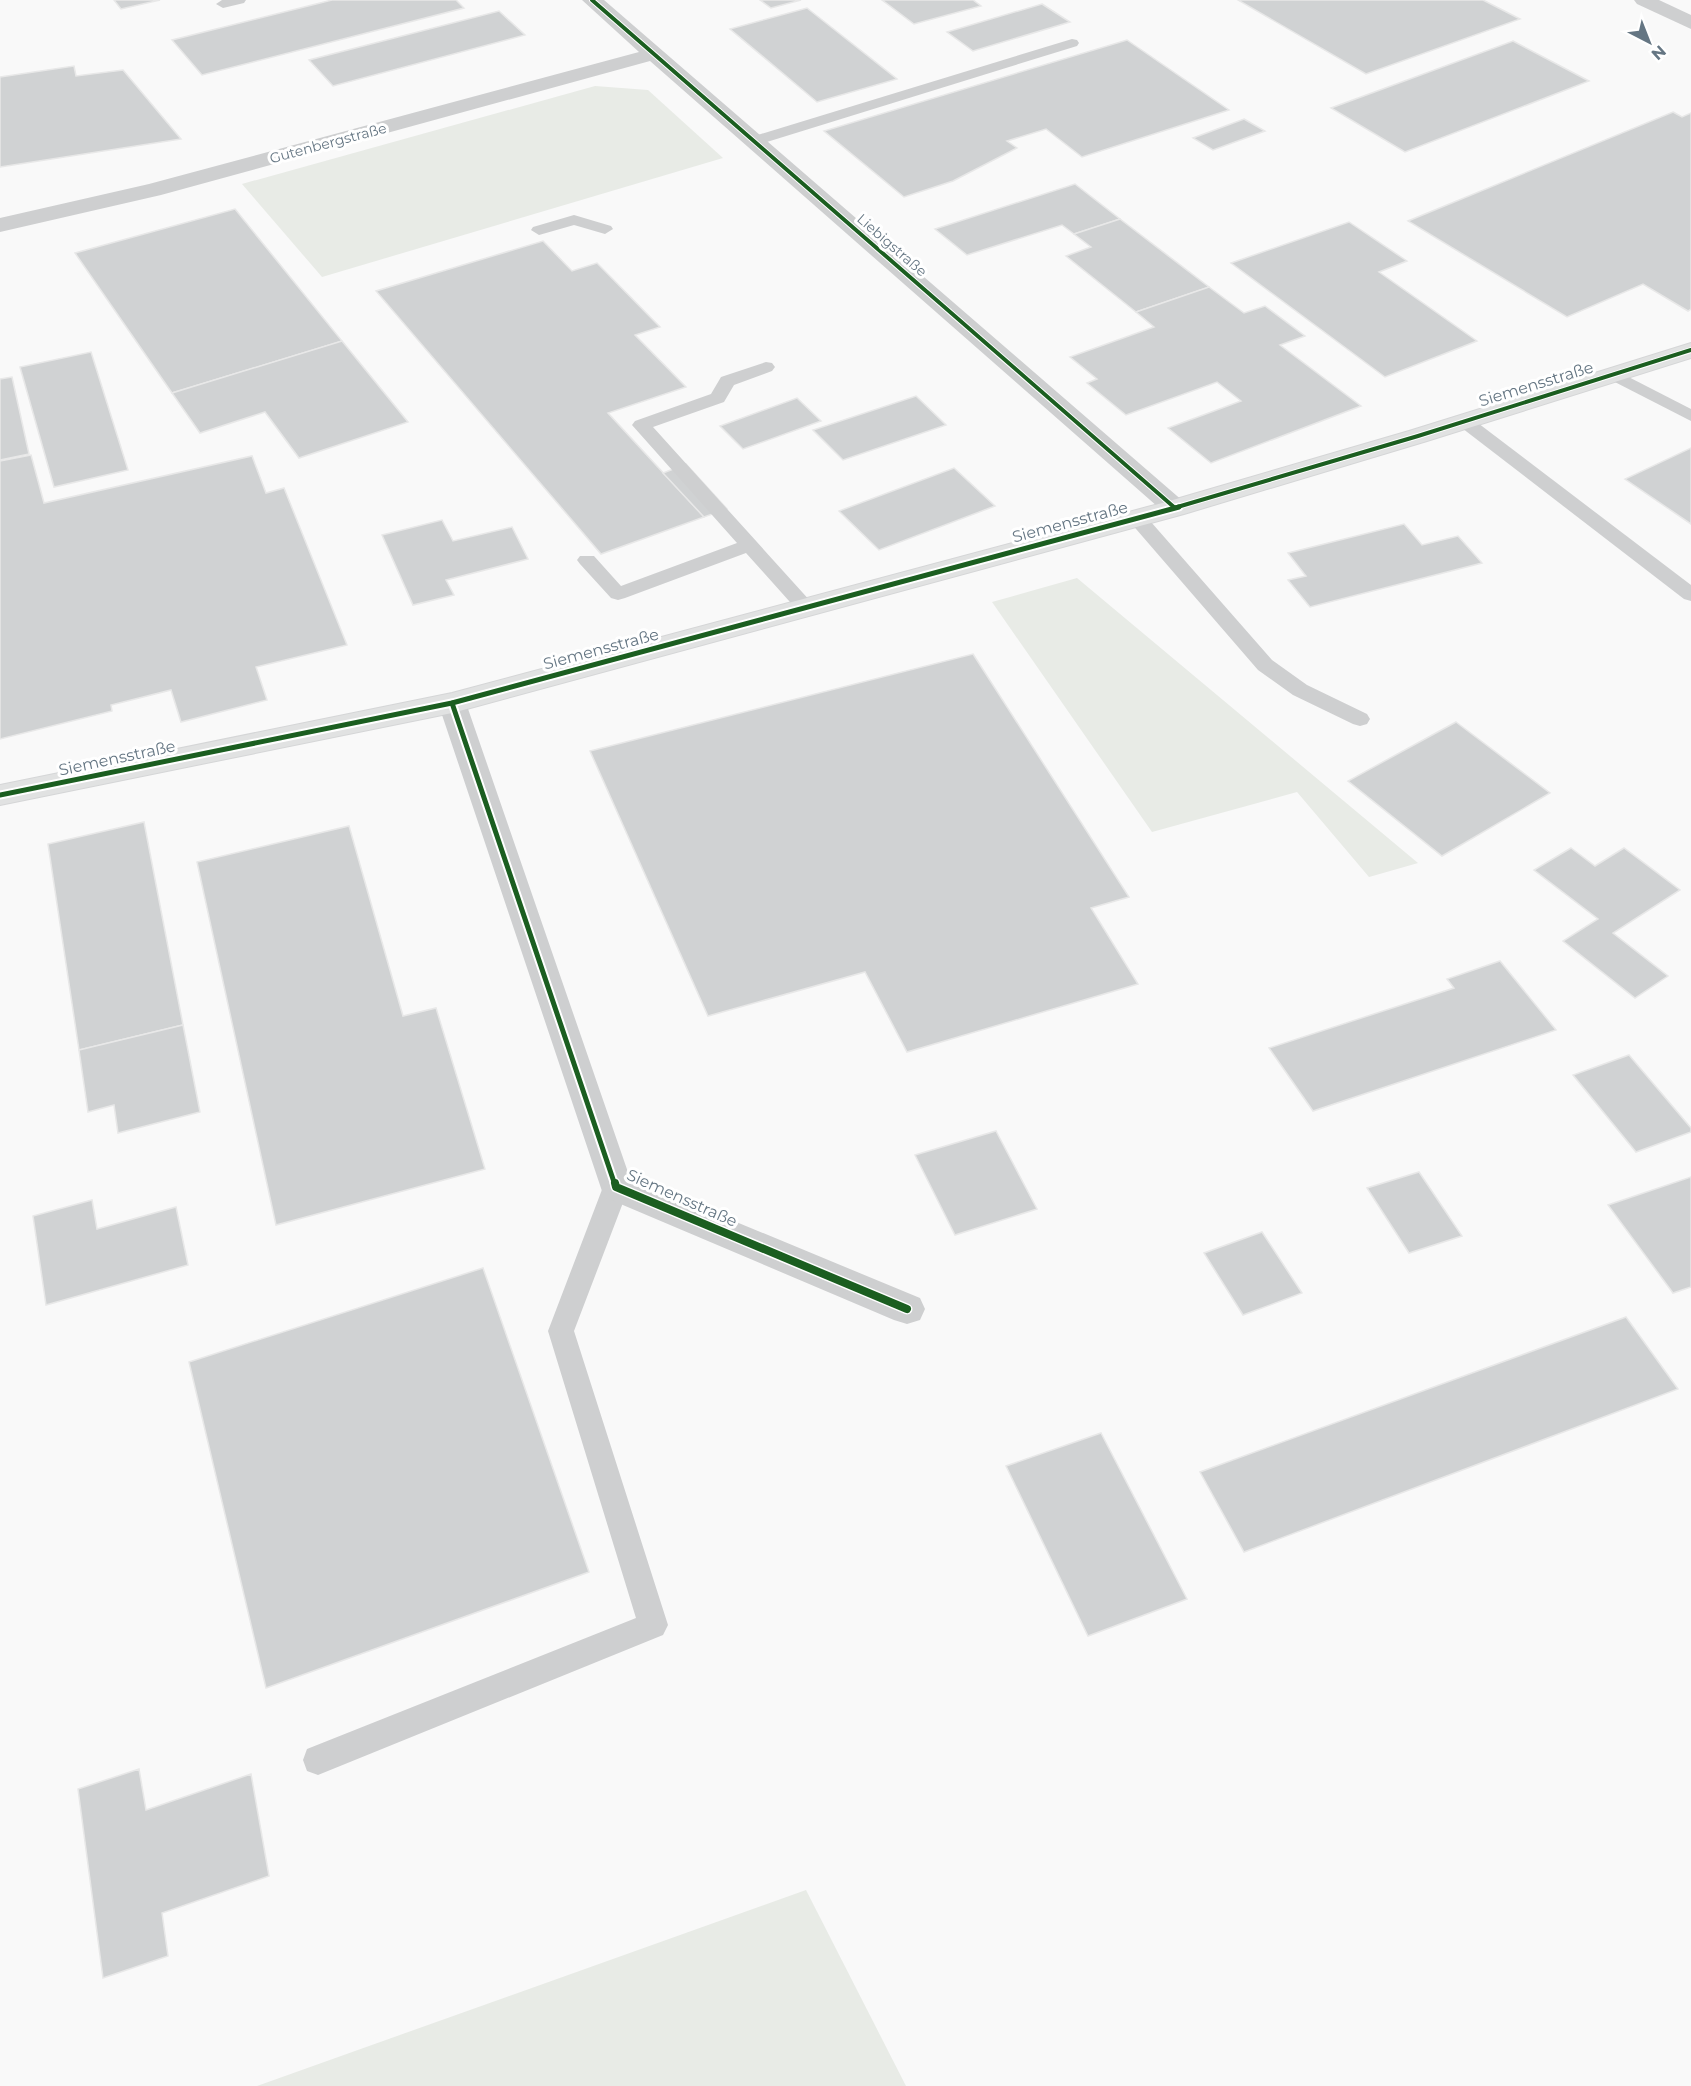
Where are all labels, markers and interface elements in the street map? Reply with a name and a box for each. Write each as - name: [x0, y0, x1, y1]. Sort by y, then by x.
- north arrow: [1619, 12, 1679, 72]
- text: N: [1648, 41, 1670, 64]
- street label: Gutenbergstraße: [268, 119, 388, 167]
- street label: Liebigstraße: [853, 210, 931, 280]
- street label: Siemensstraße: [1476, 358, 1596, 410]
- street label: Siemensstraße: [1010, 497, 1130, 547]
- street label: Siemensstraße: [541, 624, 661, 674]
- street label: Siemensstraße: [57, 736, 177, 780]
- street label: Siemensstraße: [624, 1165, 740, 1231]

